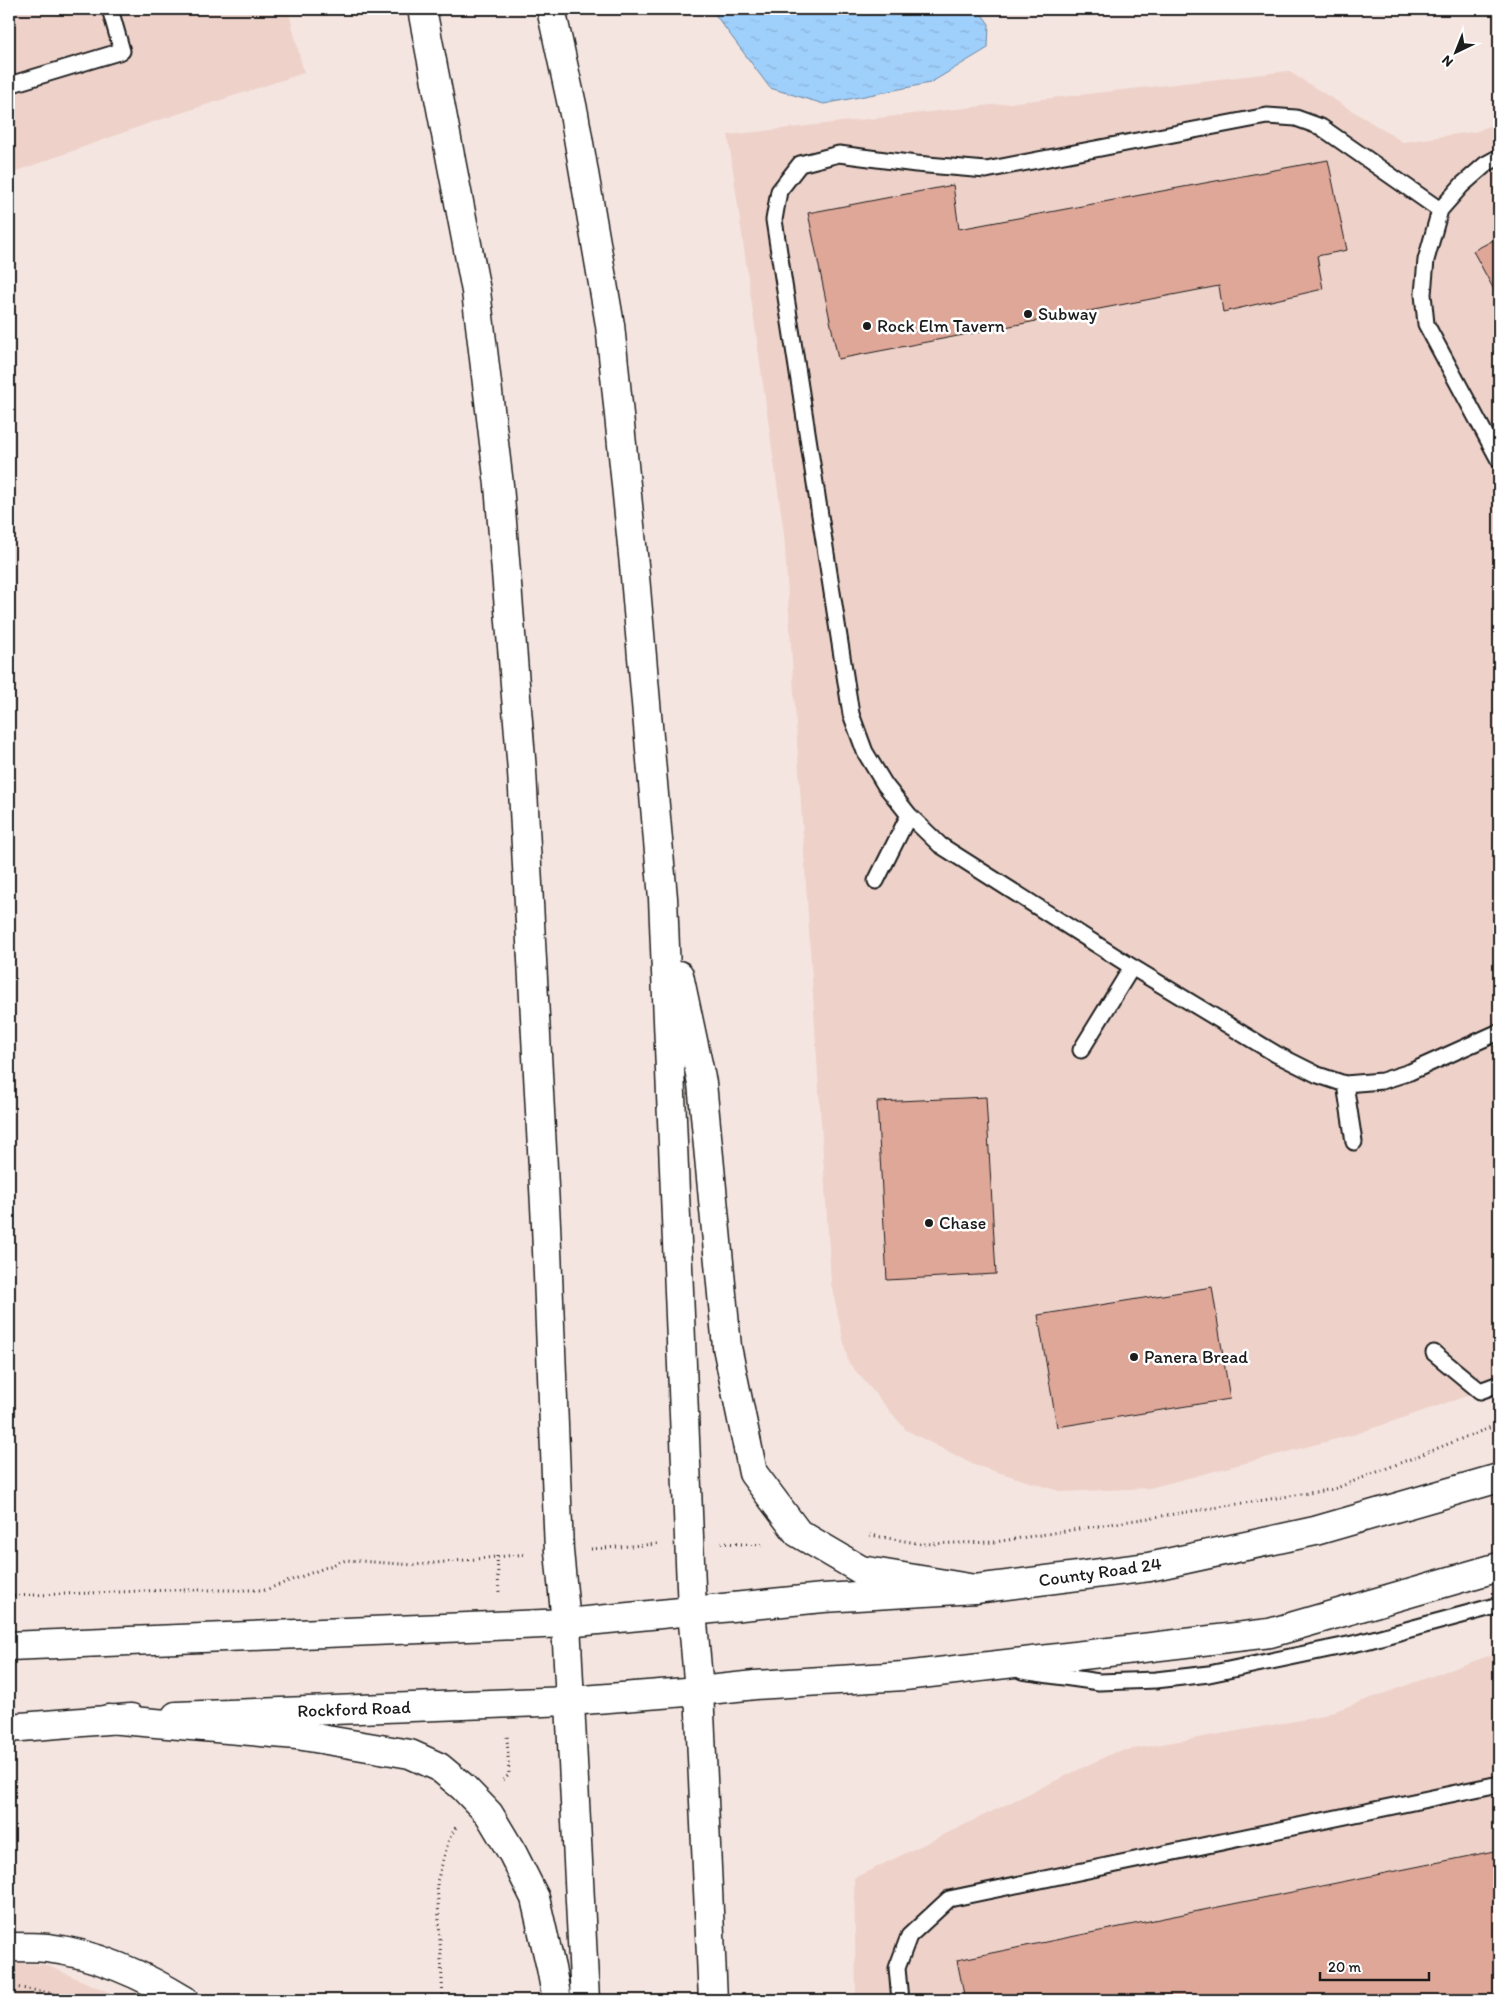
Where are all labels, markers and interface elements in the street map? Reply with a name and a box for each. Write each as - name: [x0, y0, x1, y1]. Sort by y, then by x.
- north arrow: [1430, 28, 1480, 78]
- text: N: [1438, 52, 1457, 71]
- place label: Subway: [1038, 303, 1098, 325]
- marker: Subway: [1022, 308, 1034, 320]
- place label: Rock Elm Tavern: [877, 315, 1005, 337]
- marker: Rock Elm Tavern: [861, 320, 873, 332]
- place label: Chase: [939, 1212, 986, 1234]
- marker: Chase: [923, 1217, 935, 1229]
- place label: Panera Bread: [1144, 1346, 1248, 1368]
- marker: Panera Bread: [1128, 1351, 1140, 1363]
- street label: County Road 24: [1037, 1552, 1163, 1592]
- street label: Rockford Road: [297, 1696, 411, 1722]
- scale bar: [1320, 1949, 1429, 1981]
- text: 20 m: [1328, 1958, 1362, 1976]

